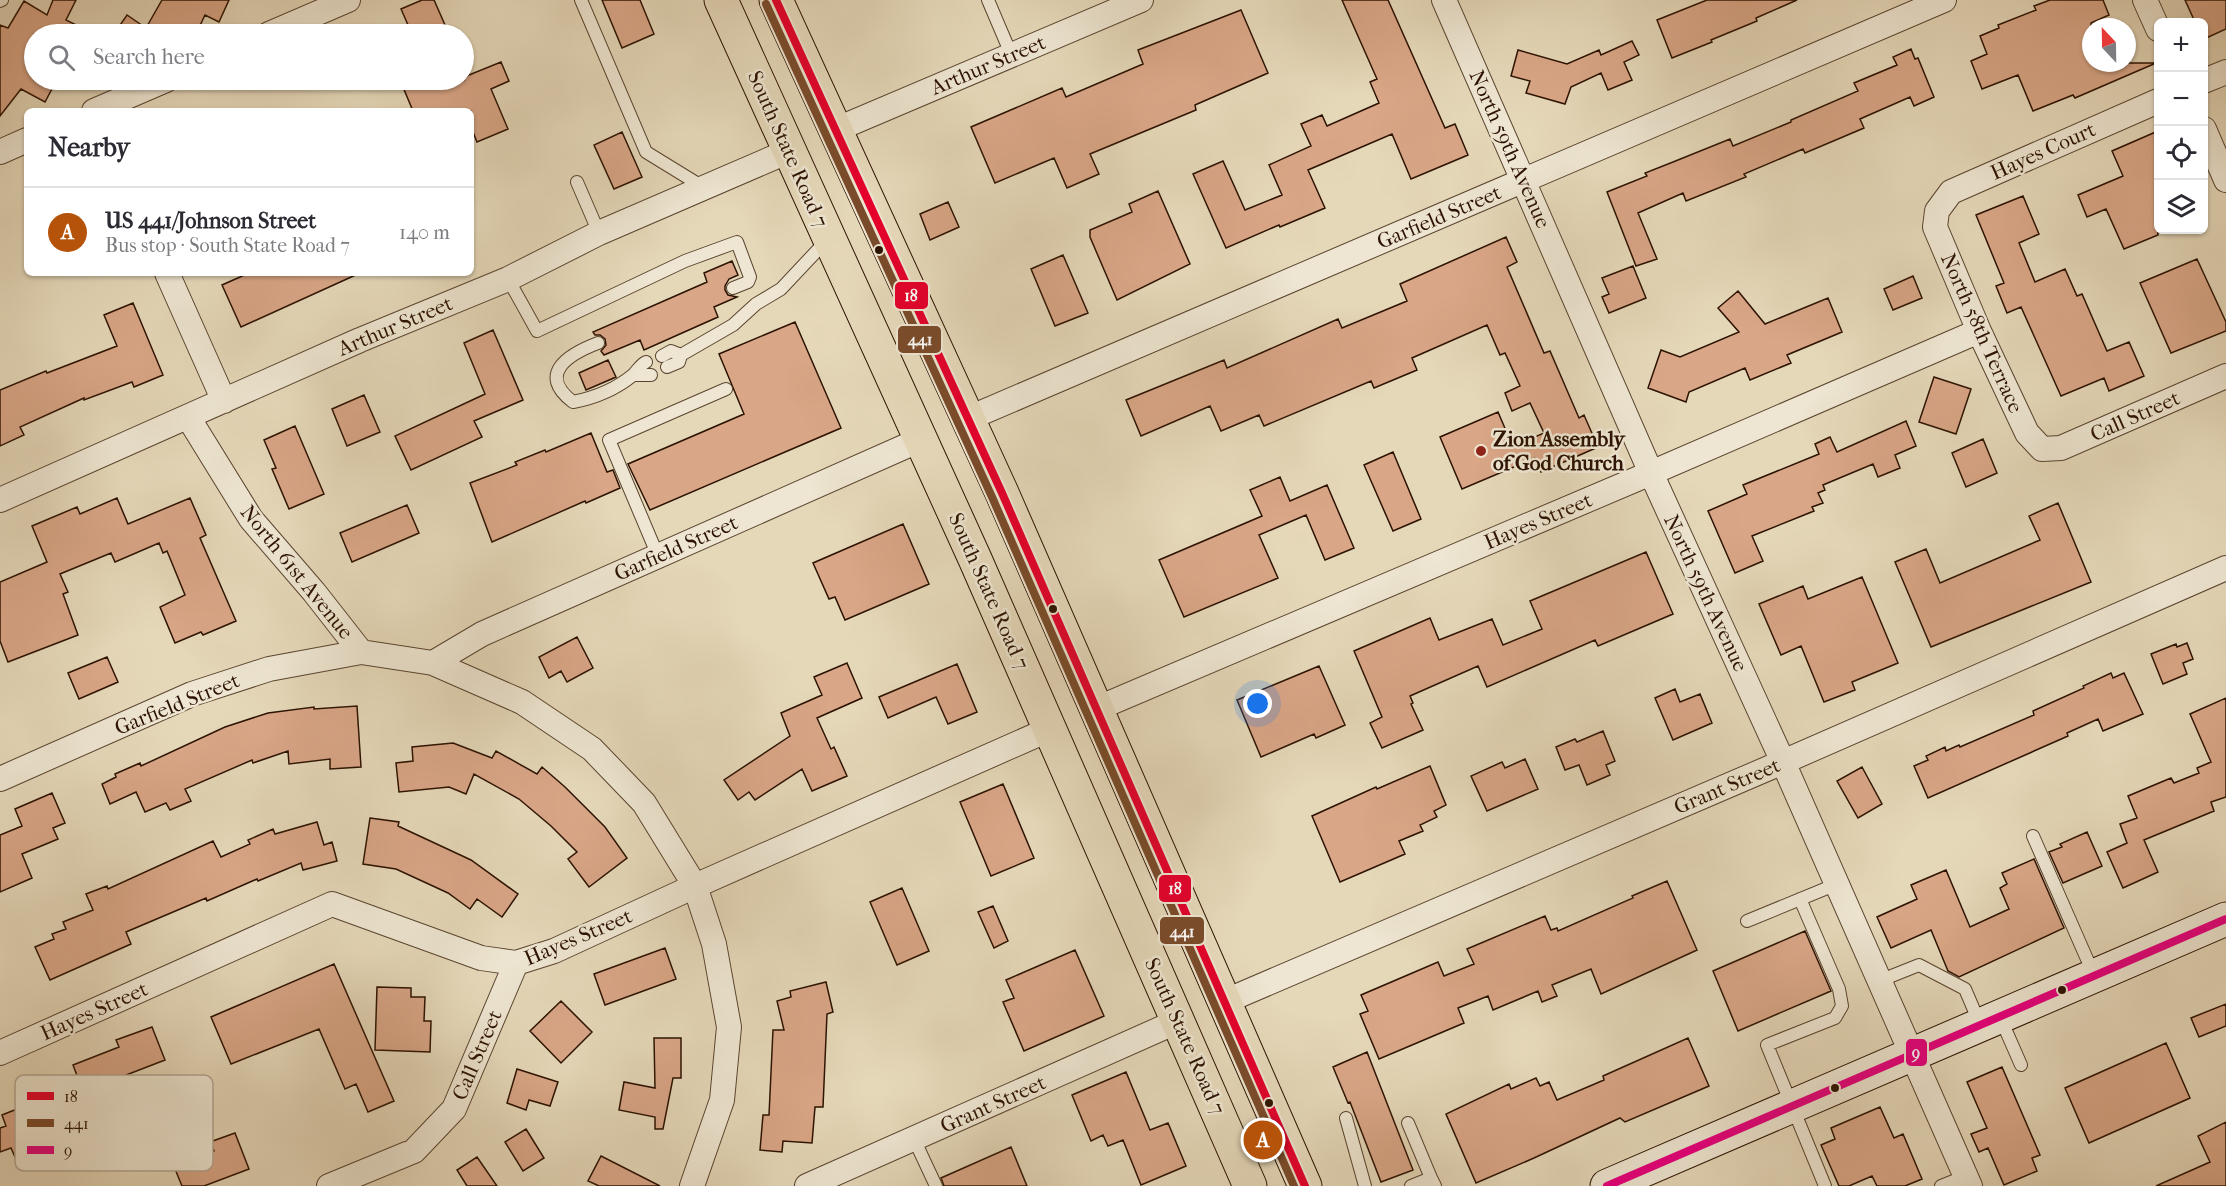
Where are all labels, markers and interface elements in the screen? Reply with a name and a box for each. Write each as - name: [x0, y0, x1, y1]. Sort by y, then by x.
- north arrow: [2082, 18, 2136, 72]
- map controls: [2154, 18, 2208, 234]
- button: +: [2154, 18, 2208, 72]
- search box: [24, 24, 474, 90]
- street label: Arthur Street: [926, 30, 1049, 100]
- icon: search: [45, 41, 78, 74]
- text: Search here: [93, 44, 205, 70]
- street label: North 59th Avenue: [1464, 66, 1556, 232]
- street label: South State Road 7: [743, 67, 833, 231]
- button: −: [2154, 72, 2208, 126]
- street label: Hayes Court: [1987, 117, 2100, 185]
- button: locate: [2154, 126, 2208, 180]
- text: Nearby: [48, 132, 130, 163]
- street label: Garfield Street: [1373, 180, 1505, 254]
- button: layers: [2154, 180, 2208, 234]
- text: US 441/Johnson Street: [105, 208, 316, 234]
- text: A: [61, 221, 74, 244]
- text: 140 m: [399, 221, 450, 244]
- text: Bus stop · South State Road 7: [105, 234, 350, 257]
- unlabelled marker: [873, 244, 885, 256]
- street label: North 58th Terrace: [1936, 249, 2028, 417]
- line badge: 18: [894, 281, 929, 310]
- text: 18: [904, 286, 918, 305]
- street label: Arthur Street: [333, 291, 456, 361]
- line badge: 441: [897, 325, 942, 354]
- text: 441: [907, 330, 933, 350]
- street label: Call Street: [2087, 385, 2184, 446]
- place label: Zion Assembly of God Church: [1493, 427, 1627, 475]
- marker: Zion Assembly of God Church: [1474, 444, 1488, 458]
- street label: Hayes Street: [1480, 487, 1596, 554]
- street label: North 61st Avenue: [236, 500, 358, 644]
- street label: South State Road 7: [944, 509, 1034, 673]
- street label: Garfield Street: [611, 510, 742, 586]
- street label: North 59th Avenue: [1659, 511, 1753, 675]
- unlabelled marker: [1047, 603, 1059, 615]
- street label: Garfield Street: [111, 668, 243, 740]
- your location: [1243, 689, 1272, 718]
- street label: Grant Street: [1670, 753, 1784, 819]
- line badge: 18: [1158, 874, 1192, 903]
- text: 18: [1168, 879, 1182, 898]
- street label: Hayes Street: [520, 903, 636, 970]
- line badge: 441: [1159, 916, 1205, 945]
- text: 441: [1169, 922, 1195, 942]
- street label: South State Road 7: [1140, 954, 1230, 1118]
- street label: Hayes Street: [37, 976, 152, 1045]
- unlabelled marker: [2056, 984, 2068, 996]
- street label: Call Street: [447, 1006, 507, 1104]
- line badge: 9: [1905, 1038, 1928, 1067]
- text: 9: [1911, 1043, 1920, 1063]
- street label: Grant Street: [937, 1070, 1050, 1138]
- legend: [15, 1075, 213, 1171]
- unlabelled marker: [1829, 1082, 1841, 1094]
- text: 18: [64, 1087, 78, 1106]
- unlabelled marker: [1263, 1097, 1275, 1109]
- text: 441: [64, 1114, 89, 1133]
- pin: A: [1244, 1118, 1282, 1162]
- text: 9: [64, 1141, 72, 1160]

